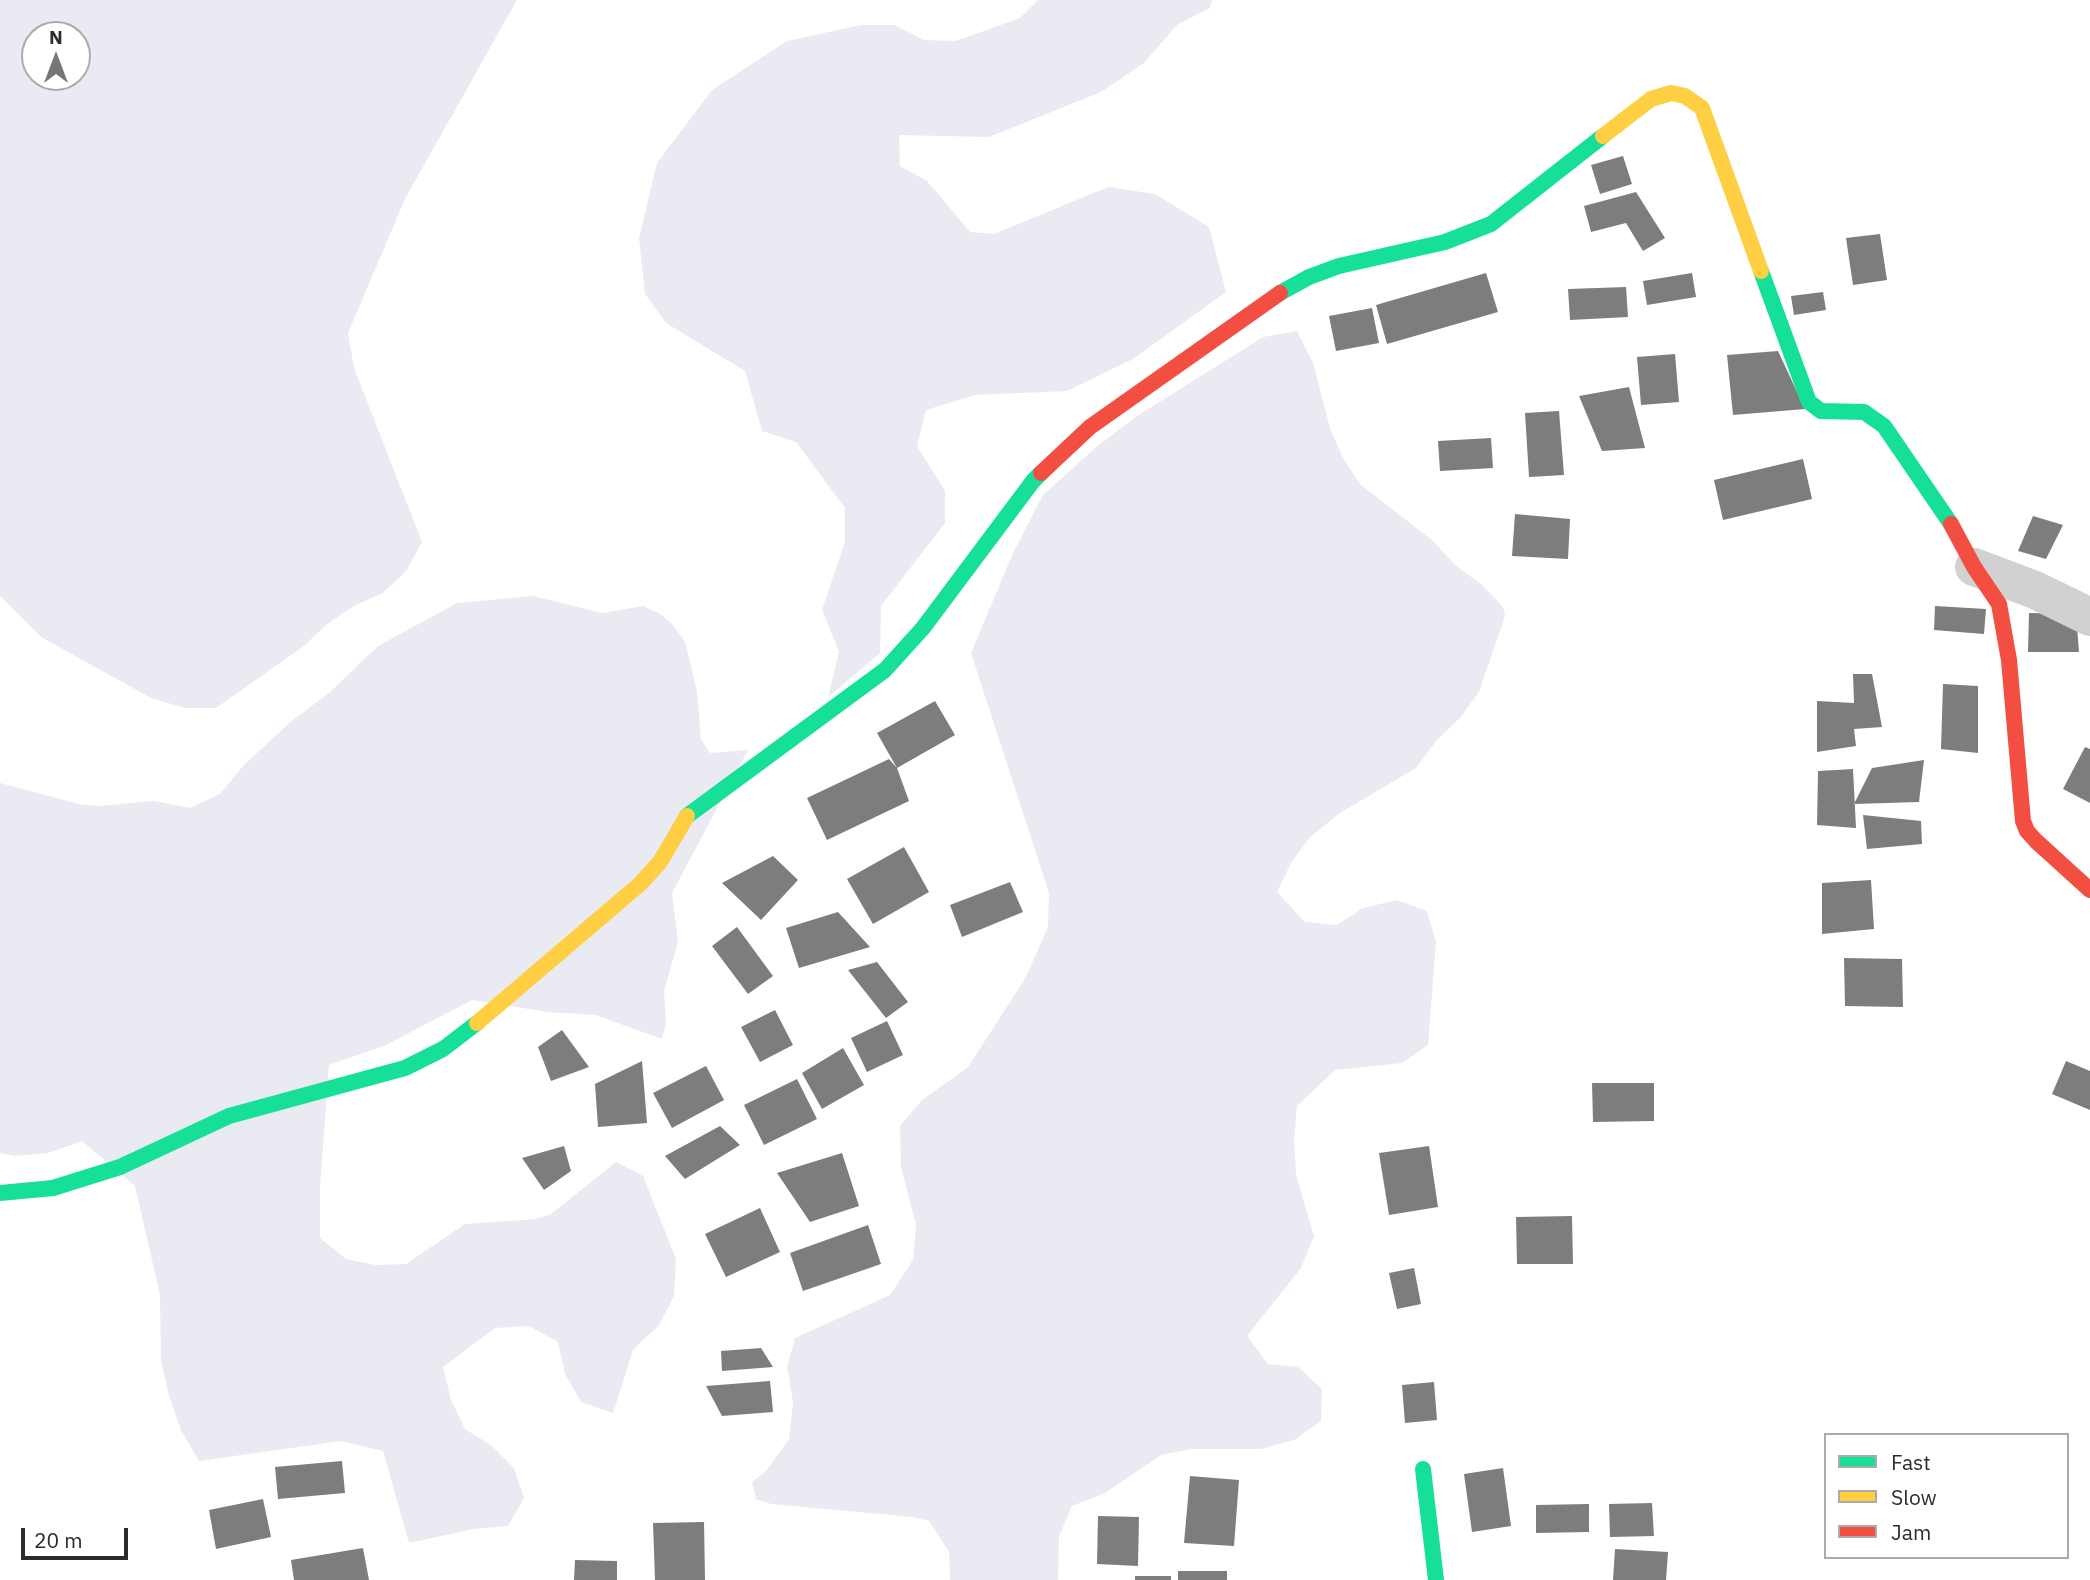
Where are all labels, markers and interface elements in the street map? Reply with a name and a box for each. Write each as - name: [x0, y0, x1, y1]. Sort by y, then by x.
- north arrow: [21, 21, 91, 91]
- text: N: [49, 25, 63, 49]
- legend: [1824, 1433, 2069, 1559]
- text: Fast: [1891, 1448, 1931, 1476]
- text: Slow: [1891, 1483, 1937, 1511]
- scale bar: [24, 1514, 131, 1558]
- text: Jam: [1891, 1518, 1931, 1546]
- text: 20 m: [34, 1526, 83, 1554]

